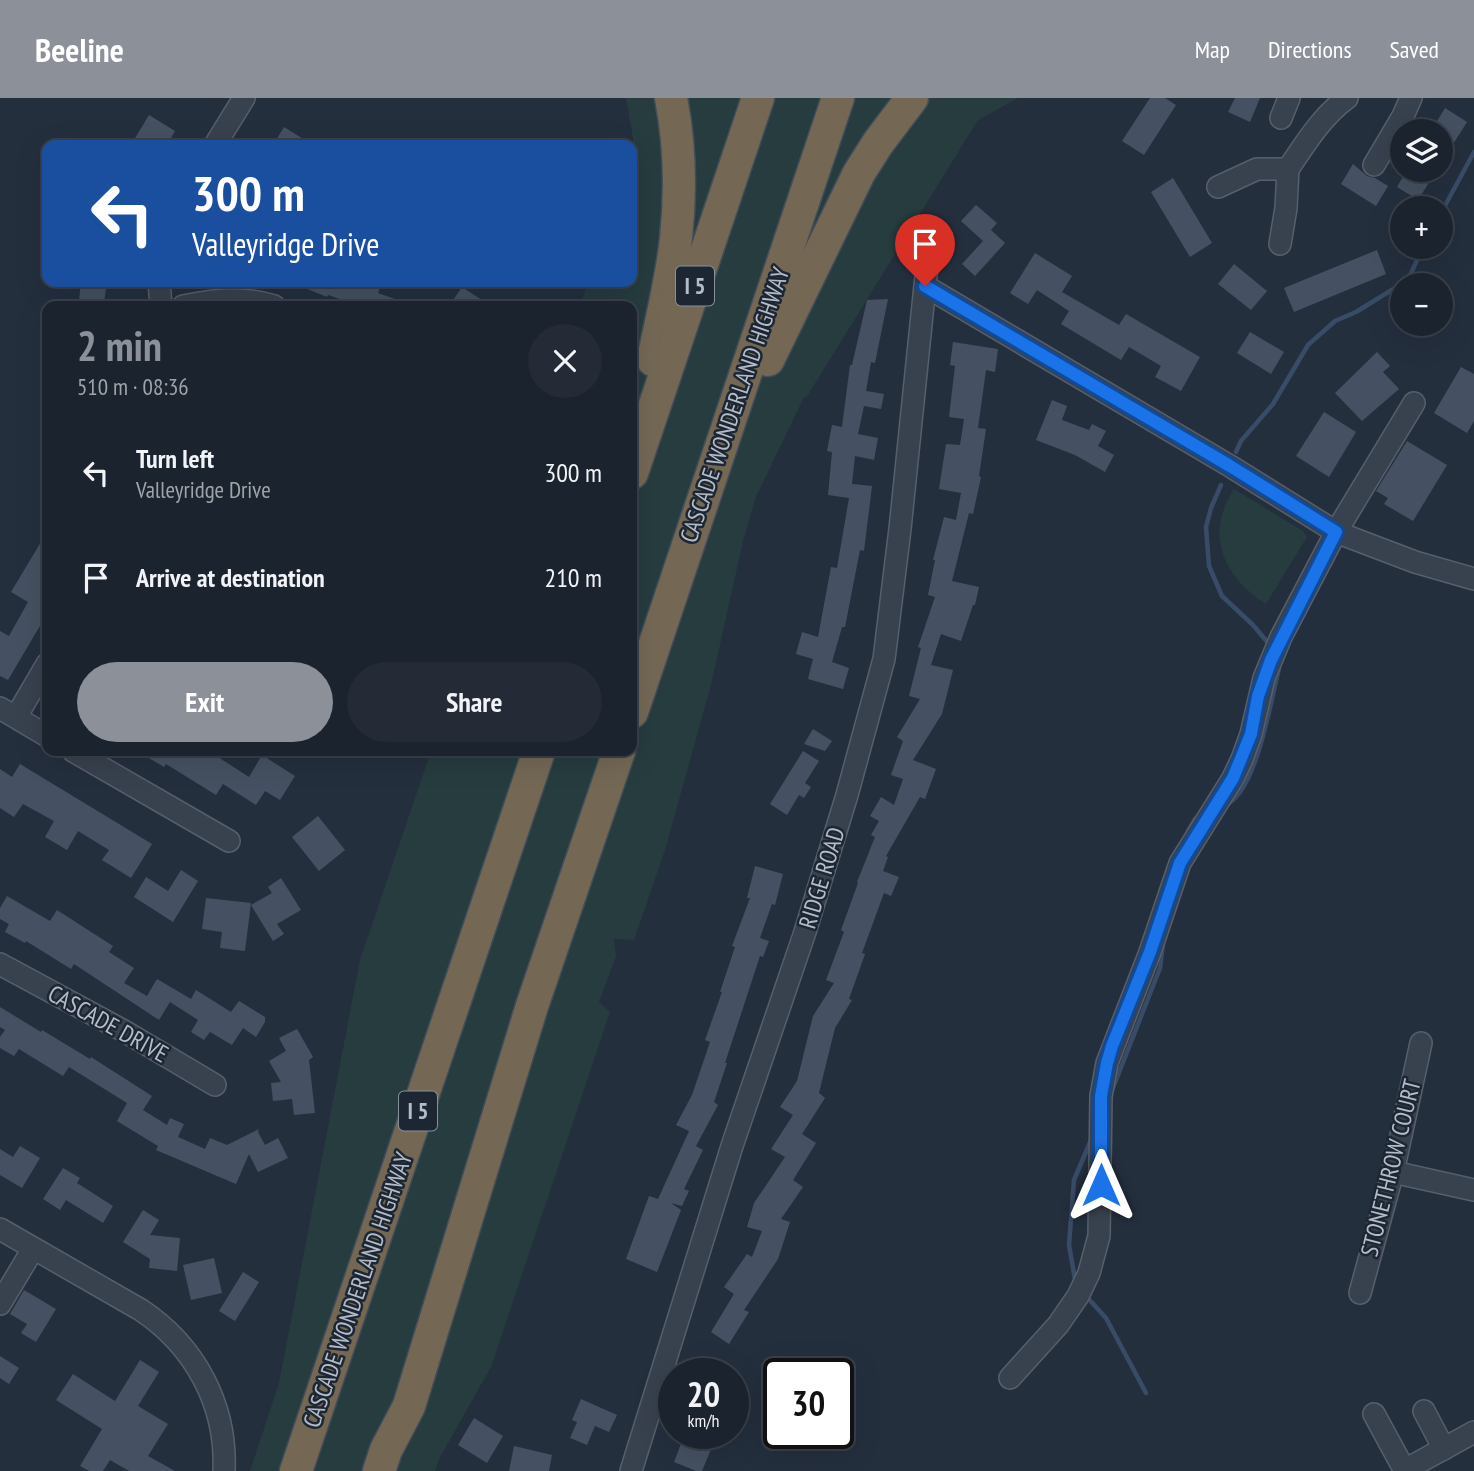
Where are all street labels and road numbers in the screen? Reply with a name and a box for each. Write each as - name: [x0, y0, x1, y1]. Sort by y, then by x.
- street label: CASCADE WONDERLAND HIGHWAY: [673, 263, 796, 547]
- road number: I 5: [676, 266, 714, 306]
- street label: RIDGE ROAD: [791, 823, 852, 932]
- street label: CASCADE DRIVE: [43, 978, 174, 1069]
- street label: STONETHROW COURT: [1353, 1076, 1428, 1260]
- road number: I 5: [399, 1092, 437, 1130]
- street label: CASCADE WONDERLAND HIGHWAY: [296, 1148, 419, 1432]

